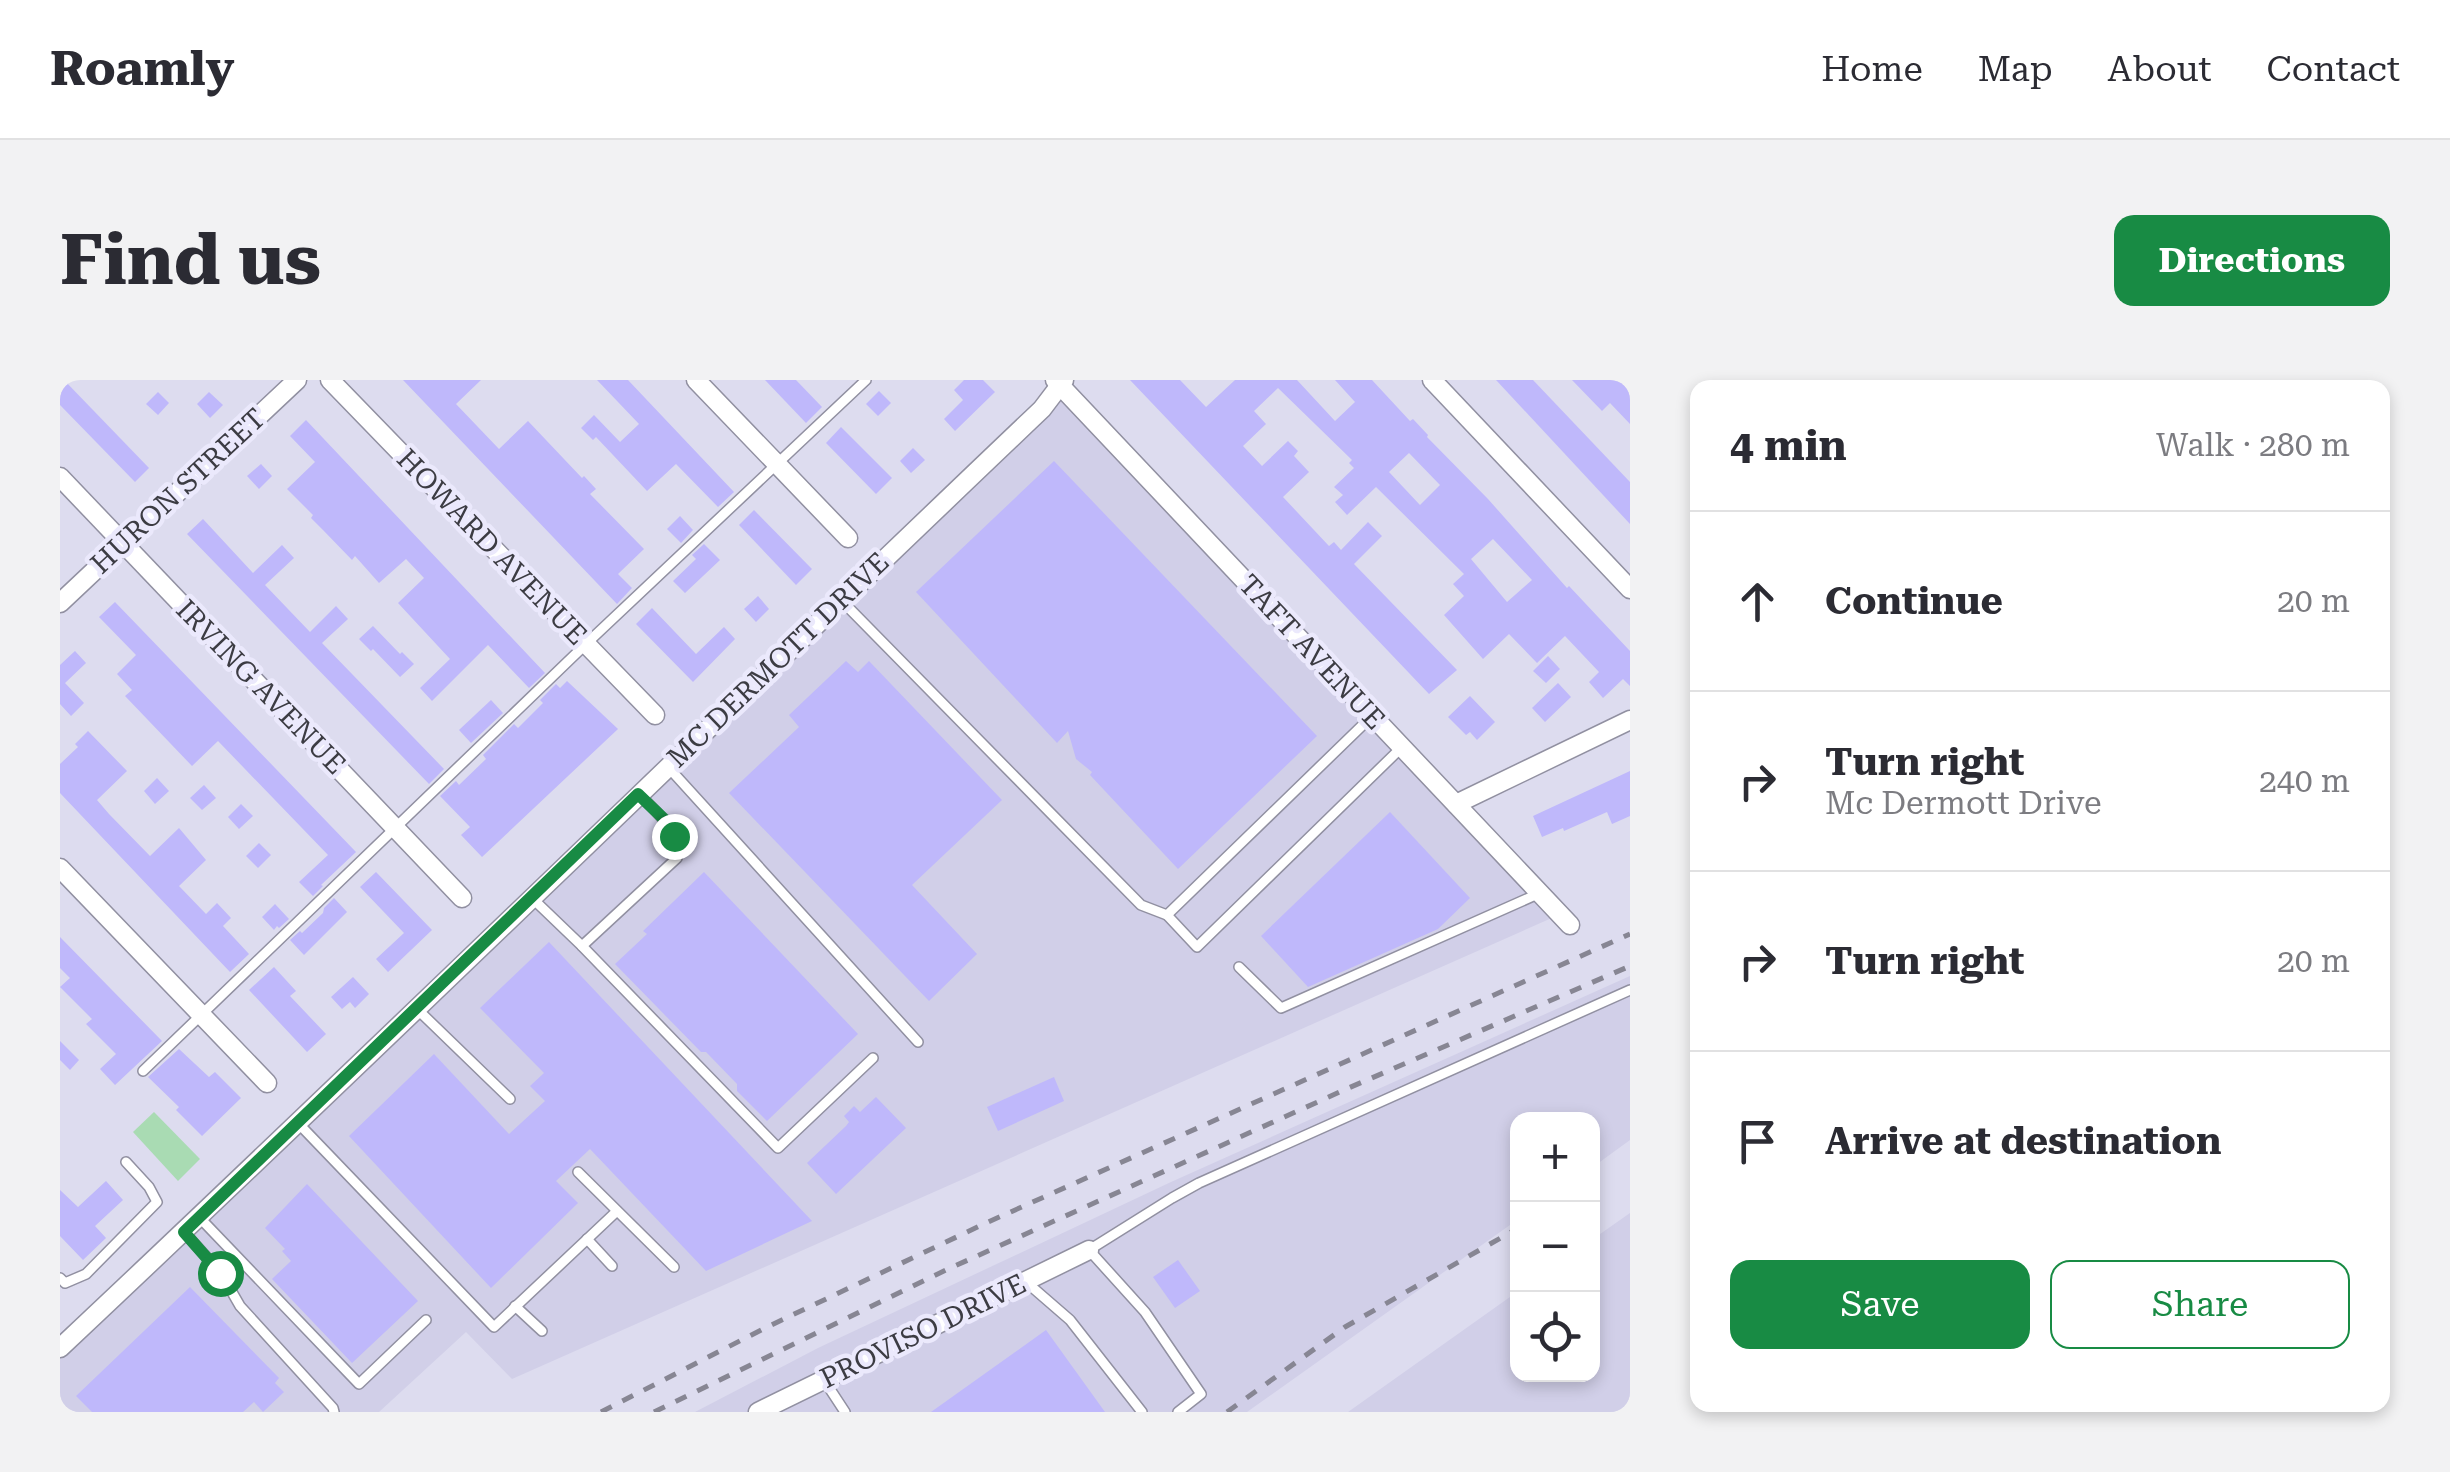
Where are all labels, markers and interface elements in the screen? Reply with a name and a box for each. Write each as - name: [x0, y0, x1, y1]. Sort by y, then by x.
- text: Roamly: [50, 41, 234, 97]
- text: Home: [1821, 49, 1923, 90]
- text: Map: [1978, 49, 2053, 90]
- text: About: [2108, 49, 2212, 90]
- text: Contact: [2267, 49, 2400, 90]
- button: Directions: [2114, 215, 2390, 306]
- text: Find us: [60, 219, 321, 301]
- street label: HURON STREET: [84, 402, 272, 580]
- text: 4 min: [1730, 421, 1847, 470]
- text: Walk · 280 m: [2156, 426, 2350, 464]
- street label: HOWARD AVENUE: [390, 442, 594, 652]
- street label: MC DERMOTT DRIVE: [660, 546, 896, 774]
- street label: TAFT AVENUE: [1232, 568, 1392, 736]
- icon: ahead: [1730, 574, 1785, 629]
- text: Continue: [1825, 579, 2003, 623]
- text: 20 m: [2277, 582, 2350, 620]
- street label: IRVING AVENUE: [170, 593, 352, 781]
- text: Turn right: [1825, 740, 2024, 784]
- icon: right: [1730, 754, 1785, 809]
- text: 240 m: [2259, 762, 2350, 800]
- text: Mc Dermott Drive: [1825, 784, 2101, 822]
- route end: [652, 814, 698, 860]
- icon: right: [1730, 934, 1785, 989]
- text: Turn right: [1825, 939, 2024, 983]
- text: 20 m: [2277, 942, 2350, 980]
- map controls: [1510, 1112, 1600, 1382]
- button: +: [1510, 1112, 1600, 1202]
- icon: arrive: [1730, 1114, 1785, 1169]
- text: Arrive at destination: [1825, 1119, 2221, 1163]
- button: −: [1510, 1202, 1600, 1292]
- route start: [198, 1251, 244, 1297]
- button: Save: [1730, 1260, 2030, 1349]
- button: Share: [2050, 1260, 2350, 1349]
- street label: PROVISO DRIVE: [815, 1267, 1031, 1395]
- button: locate: [1510, 1292, 1600, 1382]

